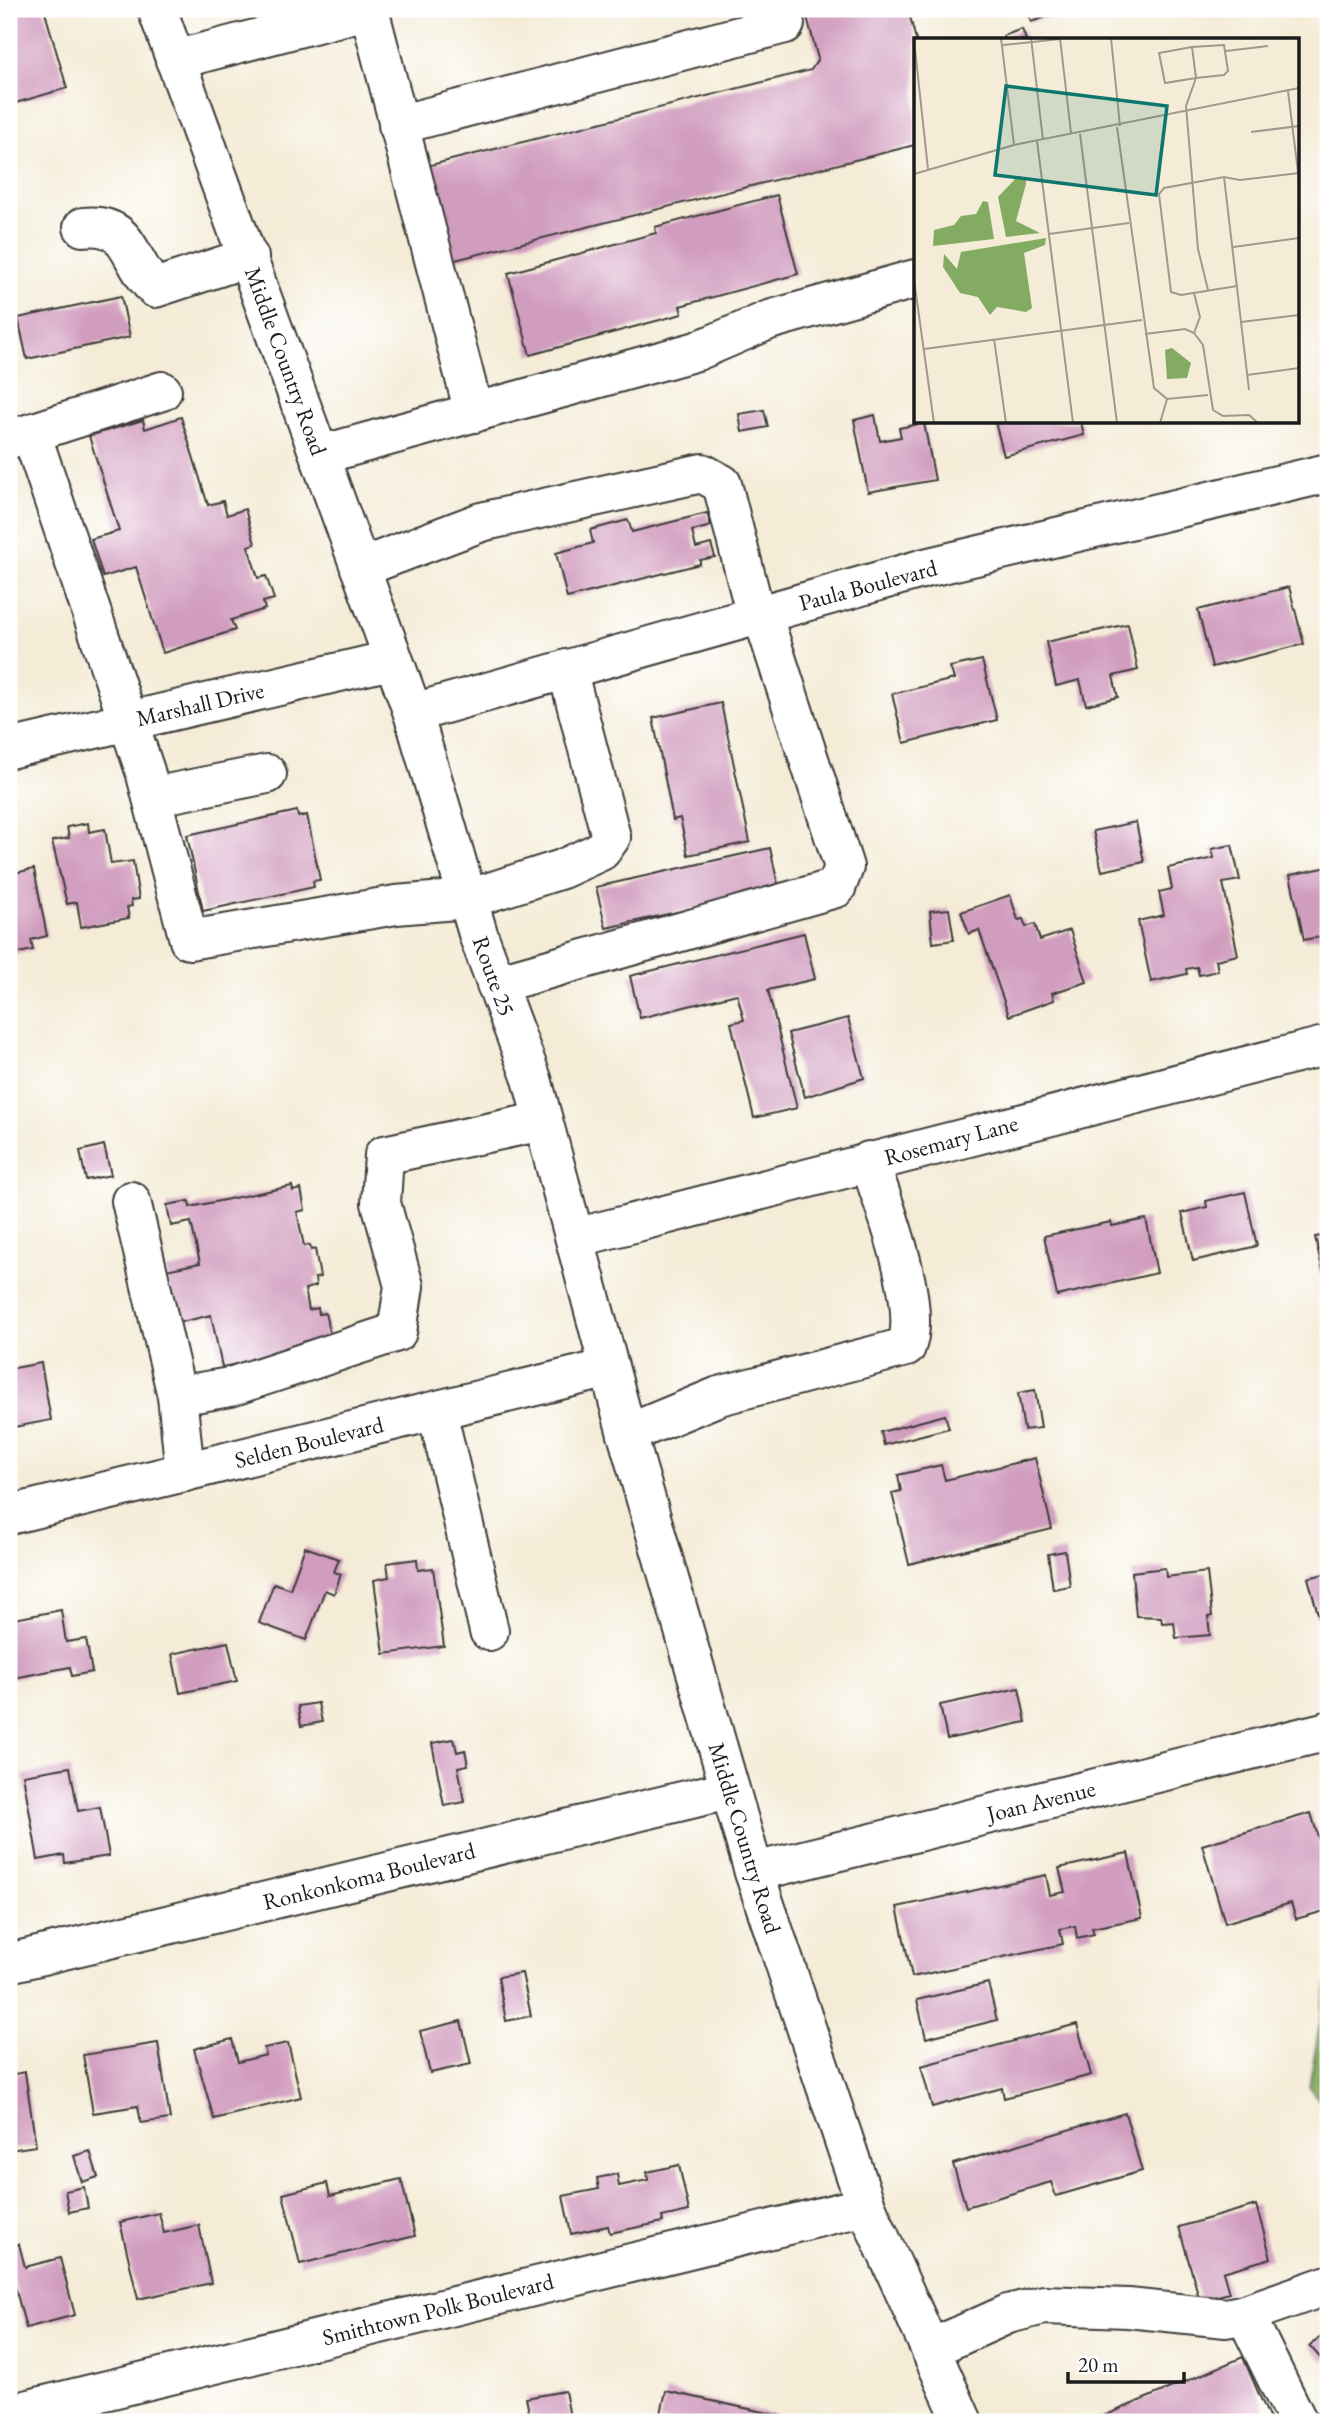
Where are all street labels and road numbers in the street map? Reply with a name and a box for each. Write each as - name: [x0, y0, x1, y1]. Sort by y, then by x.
- street label: Middle Country Road: [238, 263, 334, 460]
- street label: Paula Boulevard: [796, 552, 941, 618]
- street label: Marshall Drive: [133, 675, 267, 733]
- street label: Route 25: [466, 932, 522, 1020]
- street label: Rosemary Lane: [881, 1108, 1021, 1172]
- street label: Selden Boulevard: [231, 1409, 387, 1475]
- street label: Middle Country Road: [702, 1739, 788, 1938]
- street label: Joan Avenue: [982, 1773, 1098, 1829]
- street label: Ronkonkoma Boulevard: [260, 1835, 479, 1917]
- street label: Smithtown Polk Boulevard: [319, 2266, 557, 2352]

